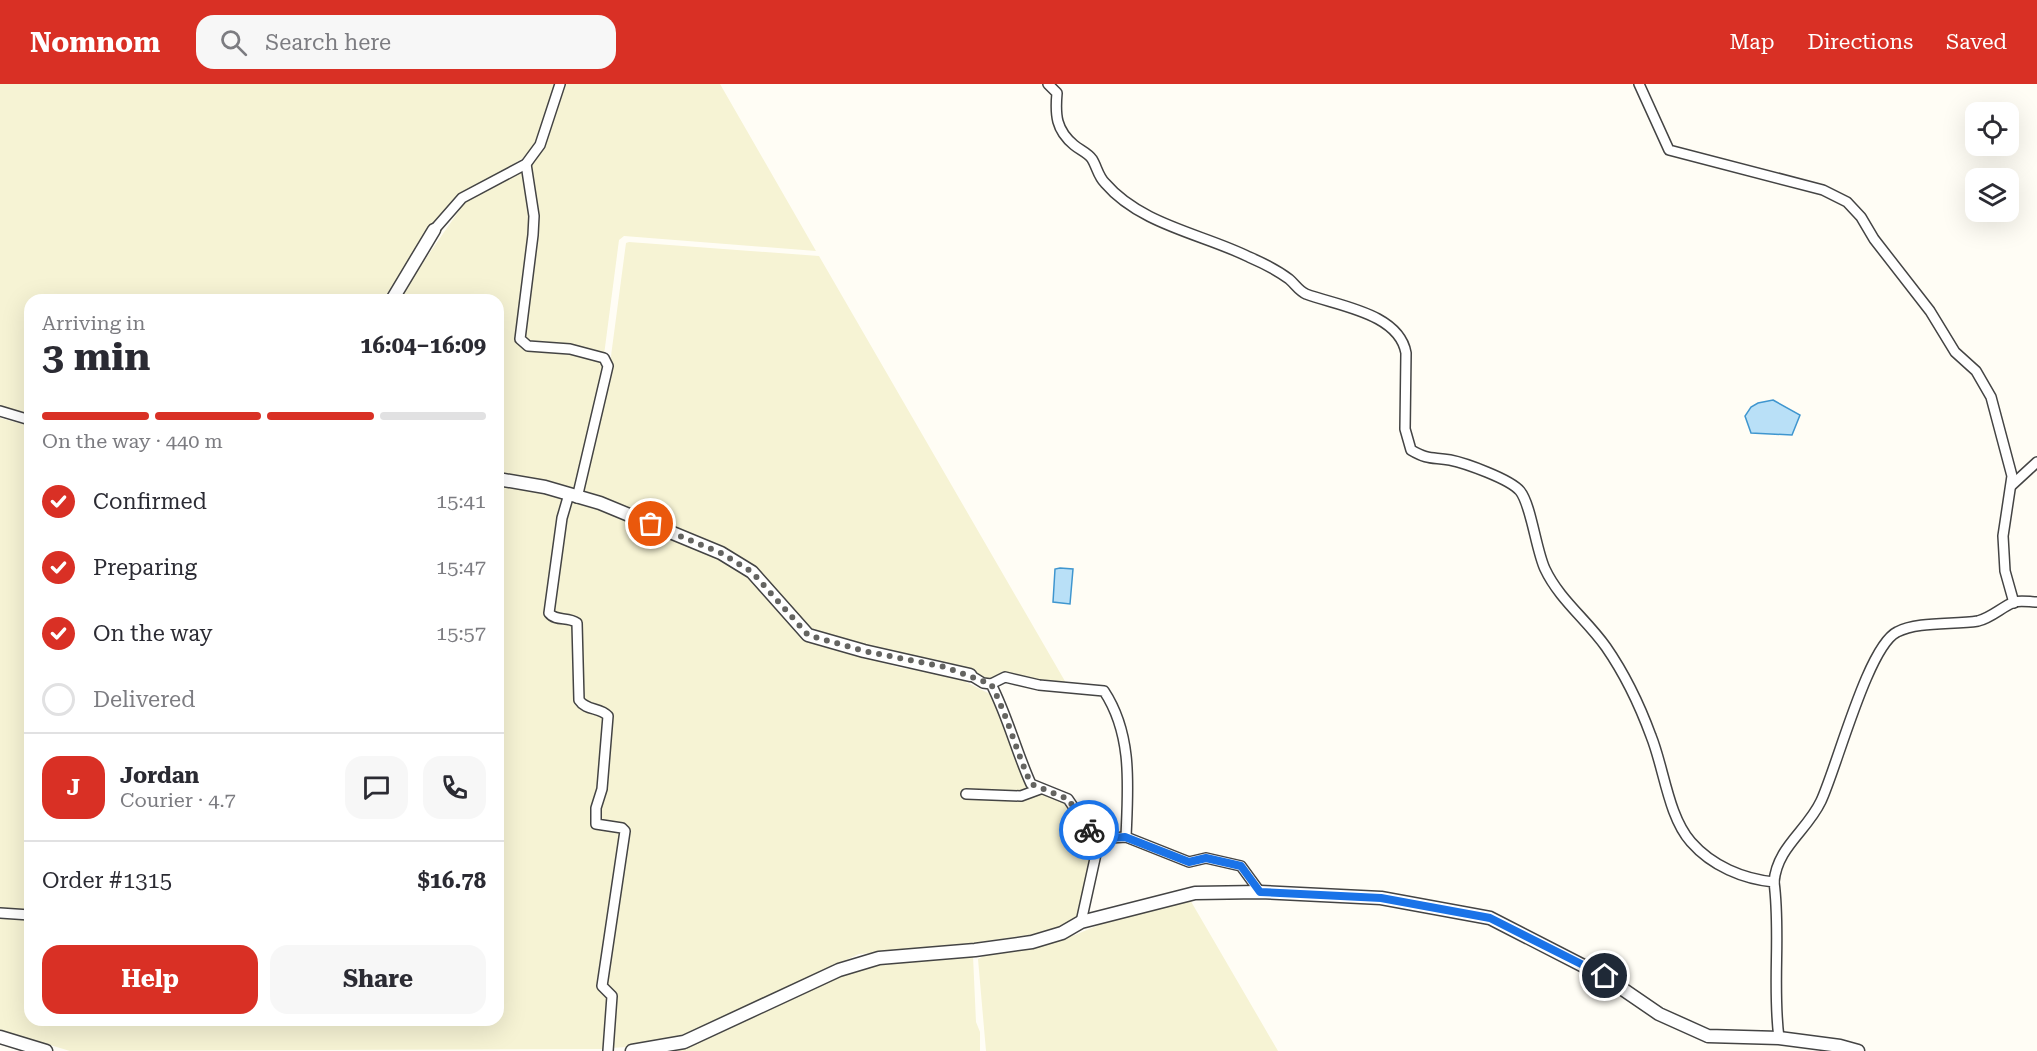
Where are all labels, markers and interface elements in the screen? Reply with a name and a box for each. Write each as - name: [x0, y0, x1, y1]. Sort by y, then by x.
- search box: [196, 15, 616, 69]
- text: Nomnom: [30, 26, 160, 59]
- icon: search: [217, 26, 250, 59]
- text: Search here: [265, 30, 391, 55]
- text: Map: [1730, 30, 1774, 54]
- text: Directions: [1807, 30, 1913, 54]
- text: Saved: [1946, 30, 2007, 54]
- map controls: [1965, 102, 2019, 222]
- button: locate: [1965, 102, 2019, 156]
- button: layers: [1965, 168, 2019, 222]
- text: Arriving in: [42, 311, 145, 335]
- text: 16:04–16:09: [360, 333, 486, 358]
- text: 3 min: [42, 334, 150, 380]
- text: On the way · 440 m: [42, 429, 223, 453]
- icon: check: [42, 485, 75, 518]
- text: Confirmed: [93, 489, 207, 514]
- text: 15:41: [436, 489, 486, 513]
- pin: [625, 498, 676, 549]
- icon: bag: [634, 507, 667, 540]
- icon: check: [42, 551, 75, 584]
- text: Preparing: [93, 555, 197, 580]
- text: 15:47: [436, 555, 486, 579]
- icon: check: [42, 617, 75, 650]
- text: On the way: [93, 621, 213, 646]
- text: 15:57: [436, 621, 486, 645]
- text: Delivered: [93, 687, 195, 712]
- button: chat: [345, 756, 408, 819]
- button: phone: [423, 756, 486, 819]
- text: Jordan: [120, 763, 199, 788]
- text: J: [67, 775, 80, 800]
- text: Courier · 4.7: [120, 788, 236, 812]
- courier: [1059, 800, 1119, 860]
- icon: bike: [1073, 814, 1106, 847]
- text: Order #1315: [42, 868, 172, 893]
- text: $16.78: [417, 868, 486, 893]
- button: Help: [42, 945, 258, 1014]
- button: Share: [270, 945, 486, 1014]
- pin: [1579, 950, 1630, 1001]
- icon: home: [1588, 959, 1621, 992]

